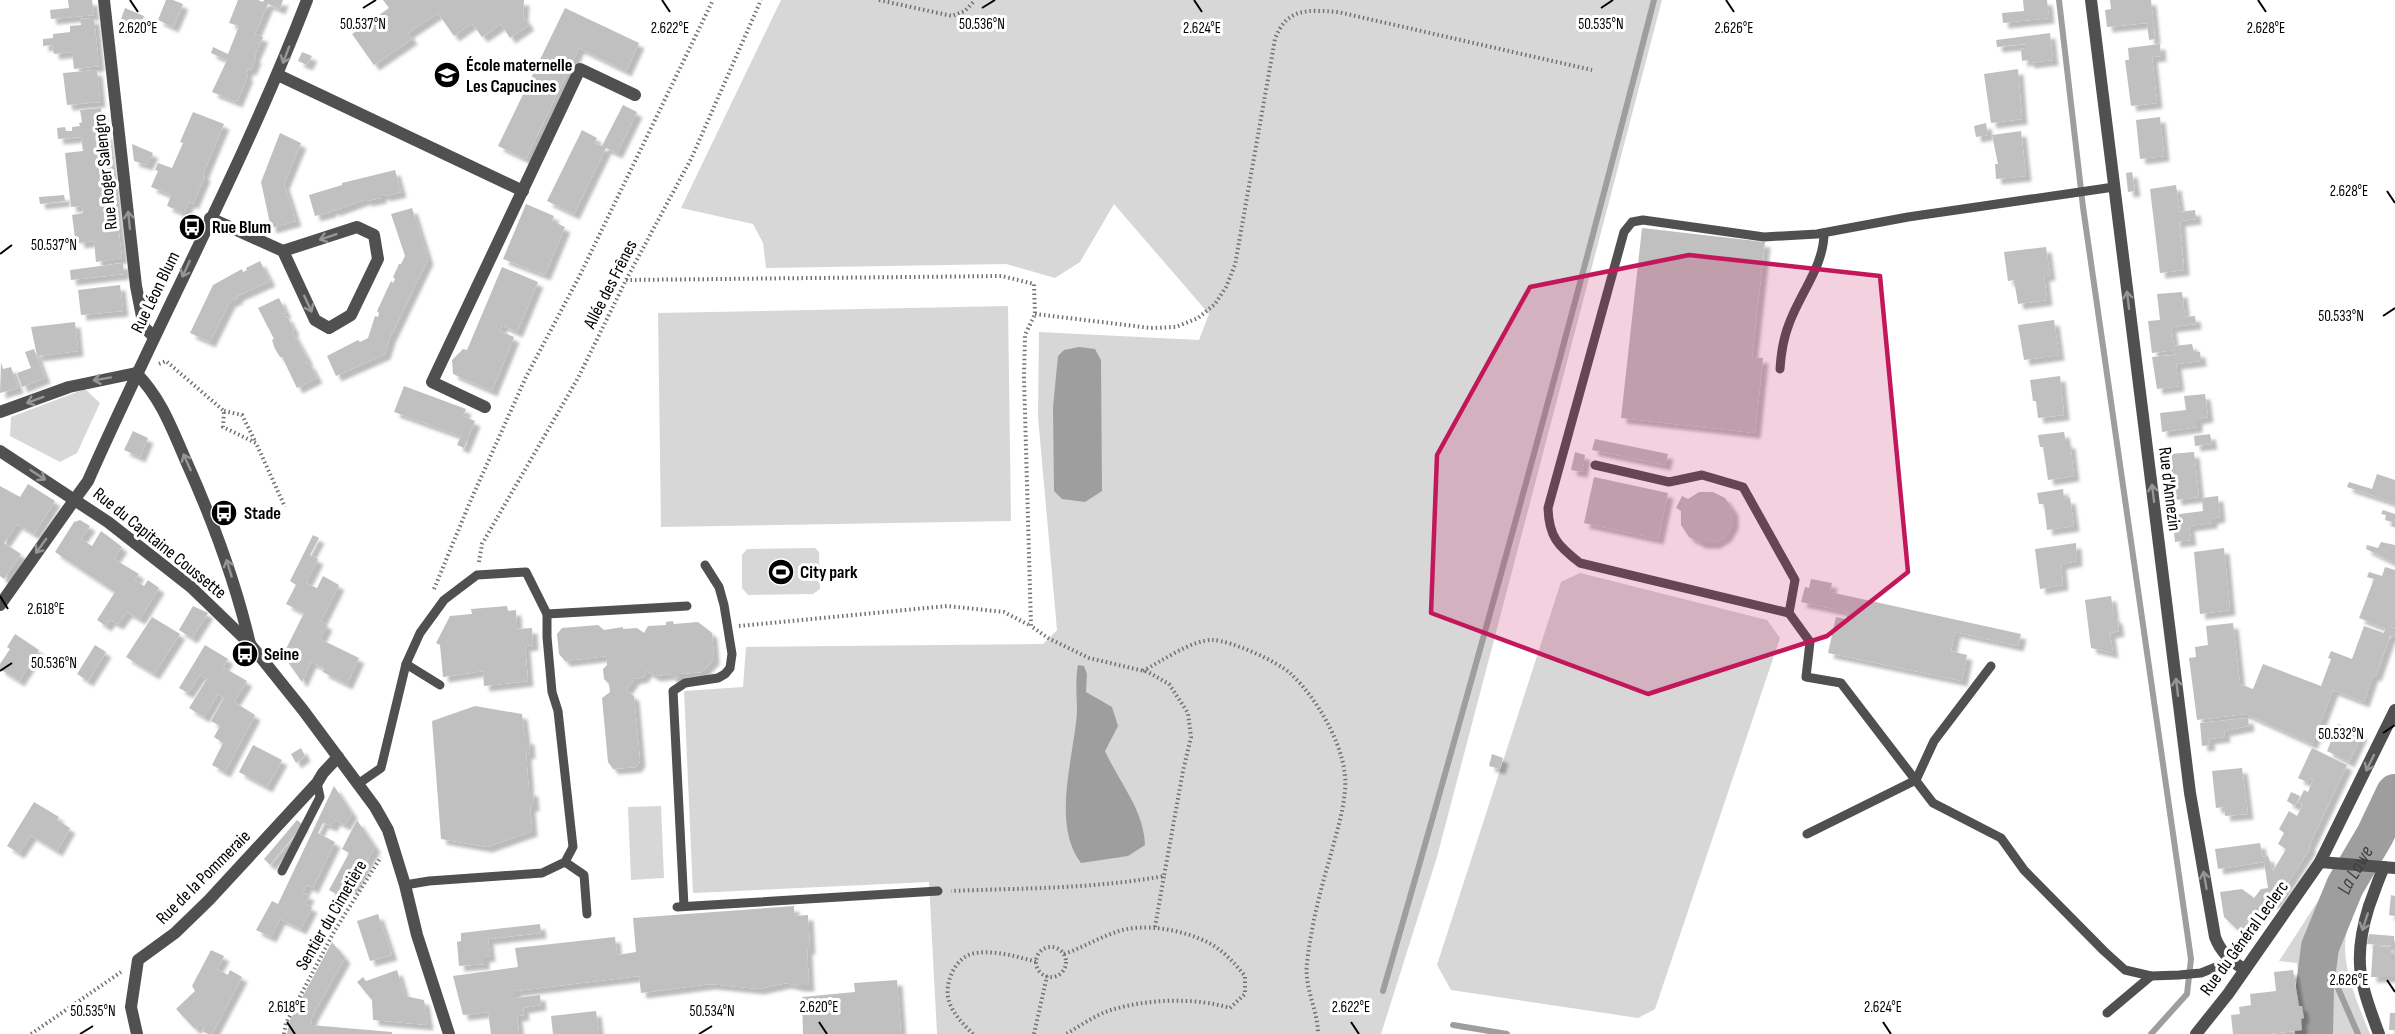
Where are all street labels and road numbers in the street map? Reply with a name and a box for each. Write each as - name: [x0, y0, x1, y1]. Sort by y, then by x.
- street label: Rue Roger Salengro: [89, 113, 122, 231]
- street label: Allée des Frênes: [579, 237, 642, 333]
- street label: Rue Léon Blum: [127, 248, 184, 336]
- street label: Rue d'Annezin: [2154, 446, 2185, 532]
- street label: Rue du Capitaine Coussette: [89, 483, 230, 603]
- street label: Rue de la Pommeraie: [152, 826, 255, 929]
- street label: Sentier du Cimetière: [291, 856, 371, 974]
- street label: Rue du Général Leclerc: [2196, 877, 2293, 1000]

